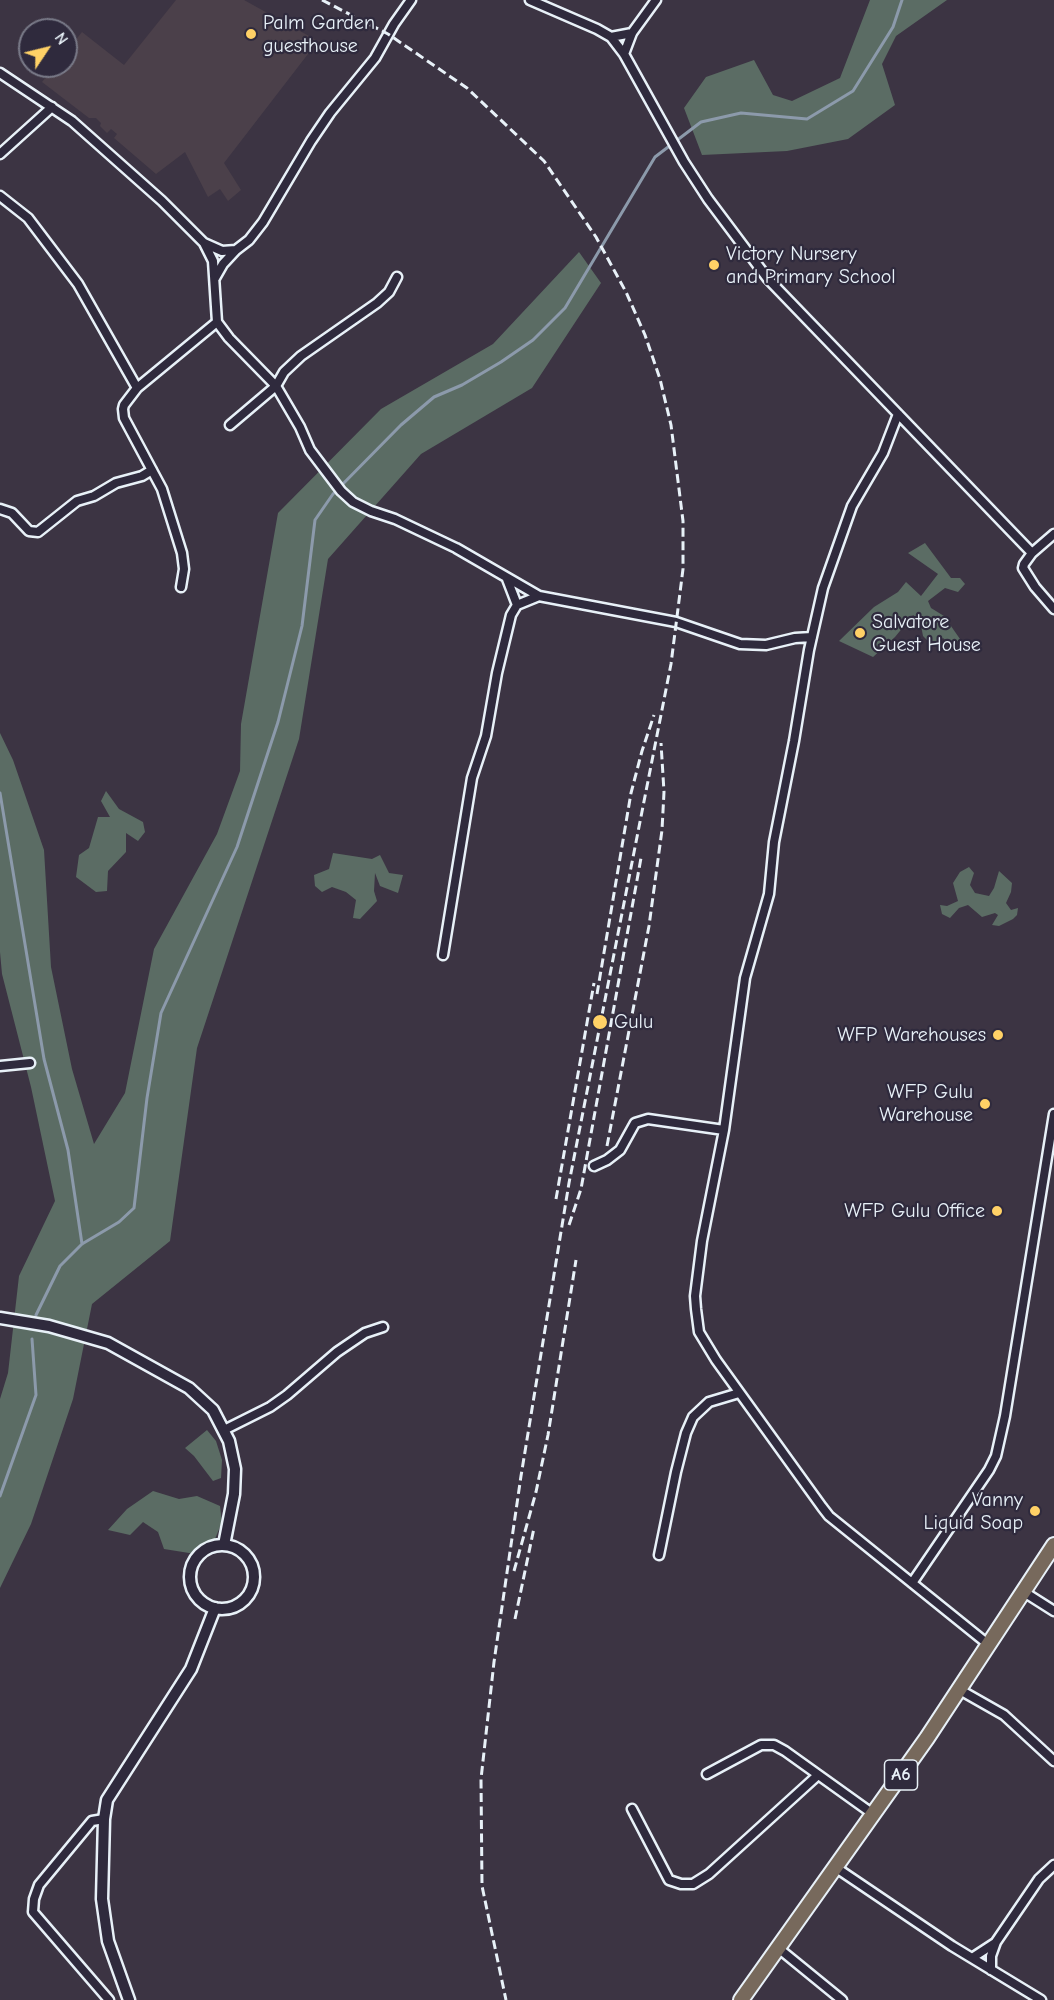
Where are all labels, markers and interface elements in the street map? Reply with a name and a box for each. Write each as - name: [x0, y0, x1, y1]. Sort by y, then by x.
- place label: Palm Garden guesthouse: [263, 11, 375, 58]
- north arrow: [18, 18, 78, 78]
- marker: Palm Garden guesthouse: [244, 27, 258, 41]
- text: N: [51, 29, 71, 48]
- place label: Victory Nursery and Primary School: [726, 242, 896, 289]
- marker: Victory Nursery and Primary School: [707, 258, 721, 272]
- place label: Salvatore Guest House: [872, 610, 981, 657]
- marker: Salvatore Guest House: [853, 626, 867, 640]
- place label: Gulu: [614, 1010, 653, 1034]
- marker: Gulu: [591, 1013, 609, 1031]
- place label: WFP Warehouses: [837, 1023, 986, 1047]
- marker: WFP Warehouses: [991, 1028, 1005, 1042]
- place label: WFP Gulu Warehouse: [879, 1080, 973, 1127]
- marker: WFP Gulu Warehouse: [978, 1097, 992, 1111]
- place label: WFP Gulu Office: [844, 1199, 985, 1223]
- marker: WFP Gulu Office: [990, 1204, 1004, 1218]
- place label: Vanny Liquid Soap: [924, 1488, 1023, 1535]
- marker: Vanny Liquid Soap: [1028, 1504, 1042, 1518]
- road number: A6: [884, 1760, 918, 1790]

